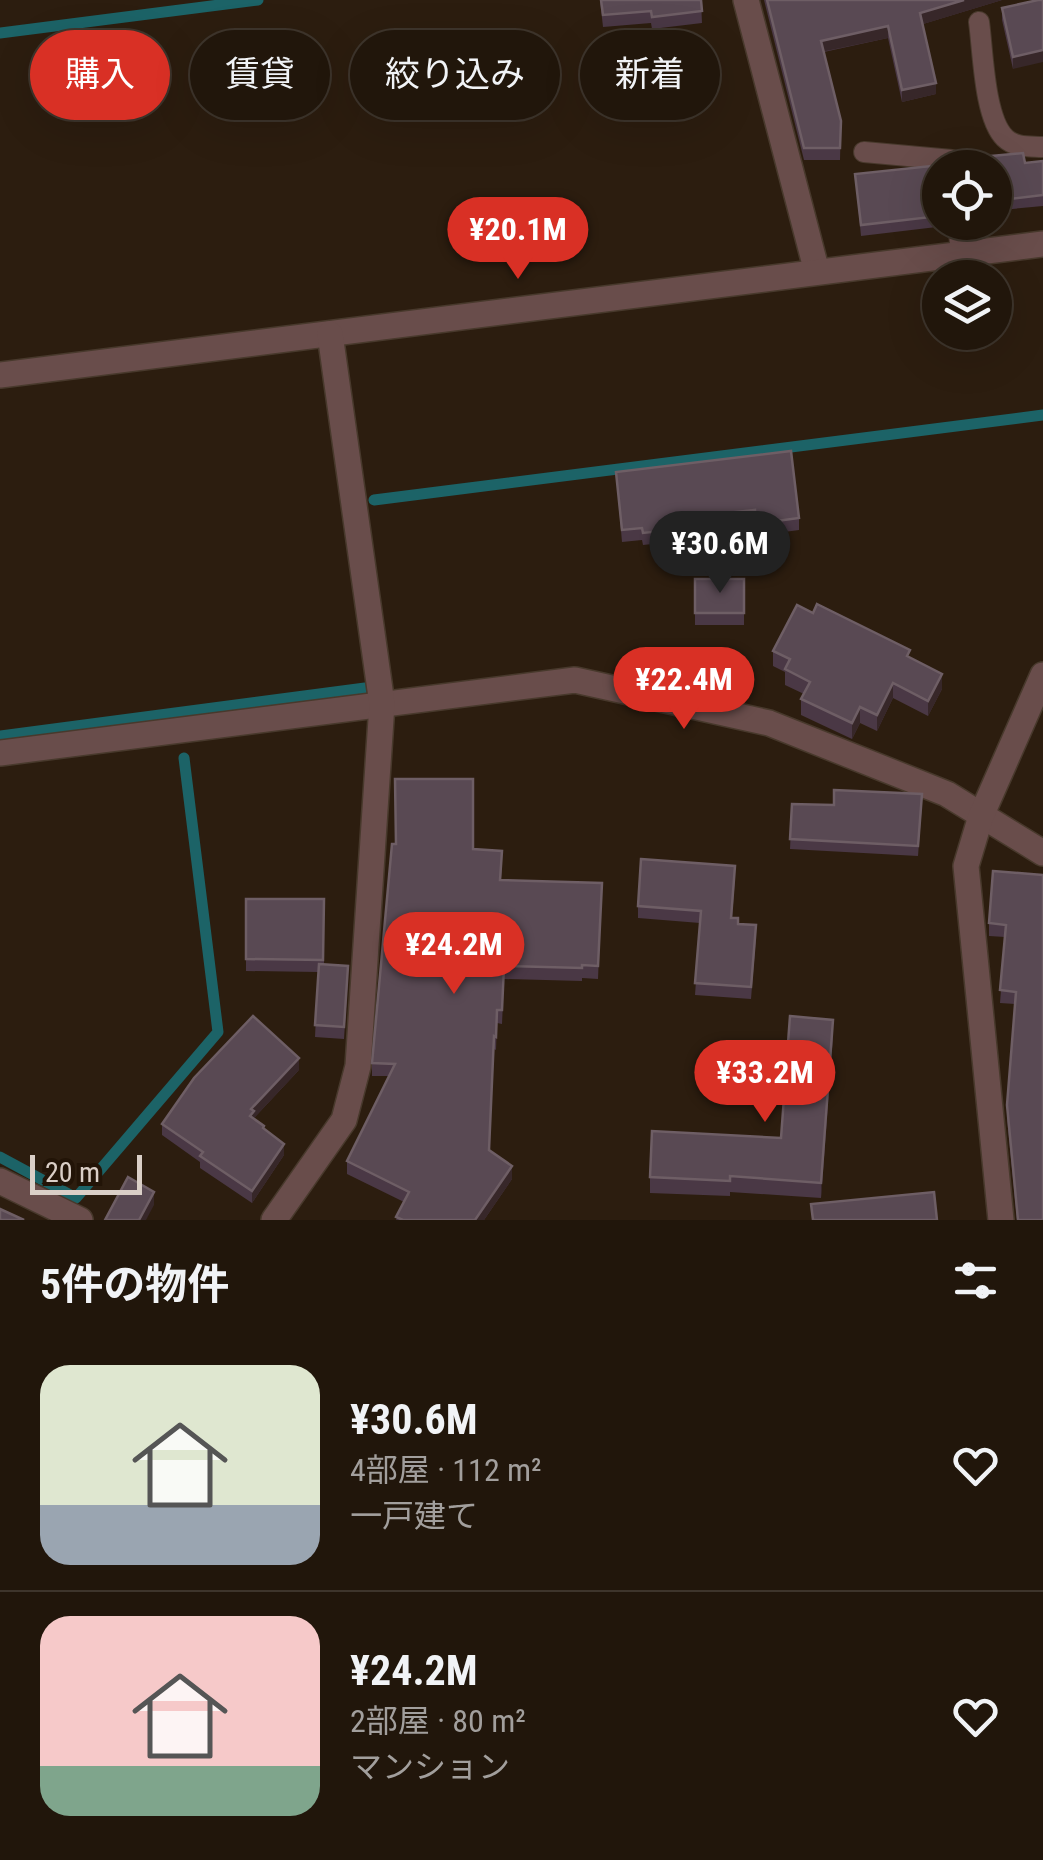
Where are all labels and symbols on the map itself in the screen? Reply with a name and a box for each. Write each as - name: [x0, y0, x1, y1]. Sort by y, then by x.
- pin: ¥20.1M: [437, 197, 599, 282]
- pin: ¥30.6M: [639, 511, 801, 596]
- pin: ¥22.4M: [603, 647, 765, 732]
- pin: ¥24.2M: [373, 912, 535, 997]
- pin: ¥33.2M: [684, 1040, 846, 1125]
- scale bar: [30, 1150, 142, 1194]

